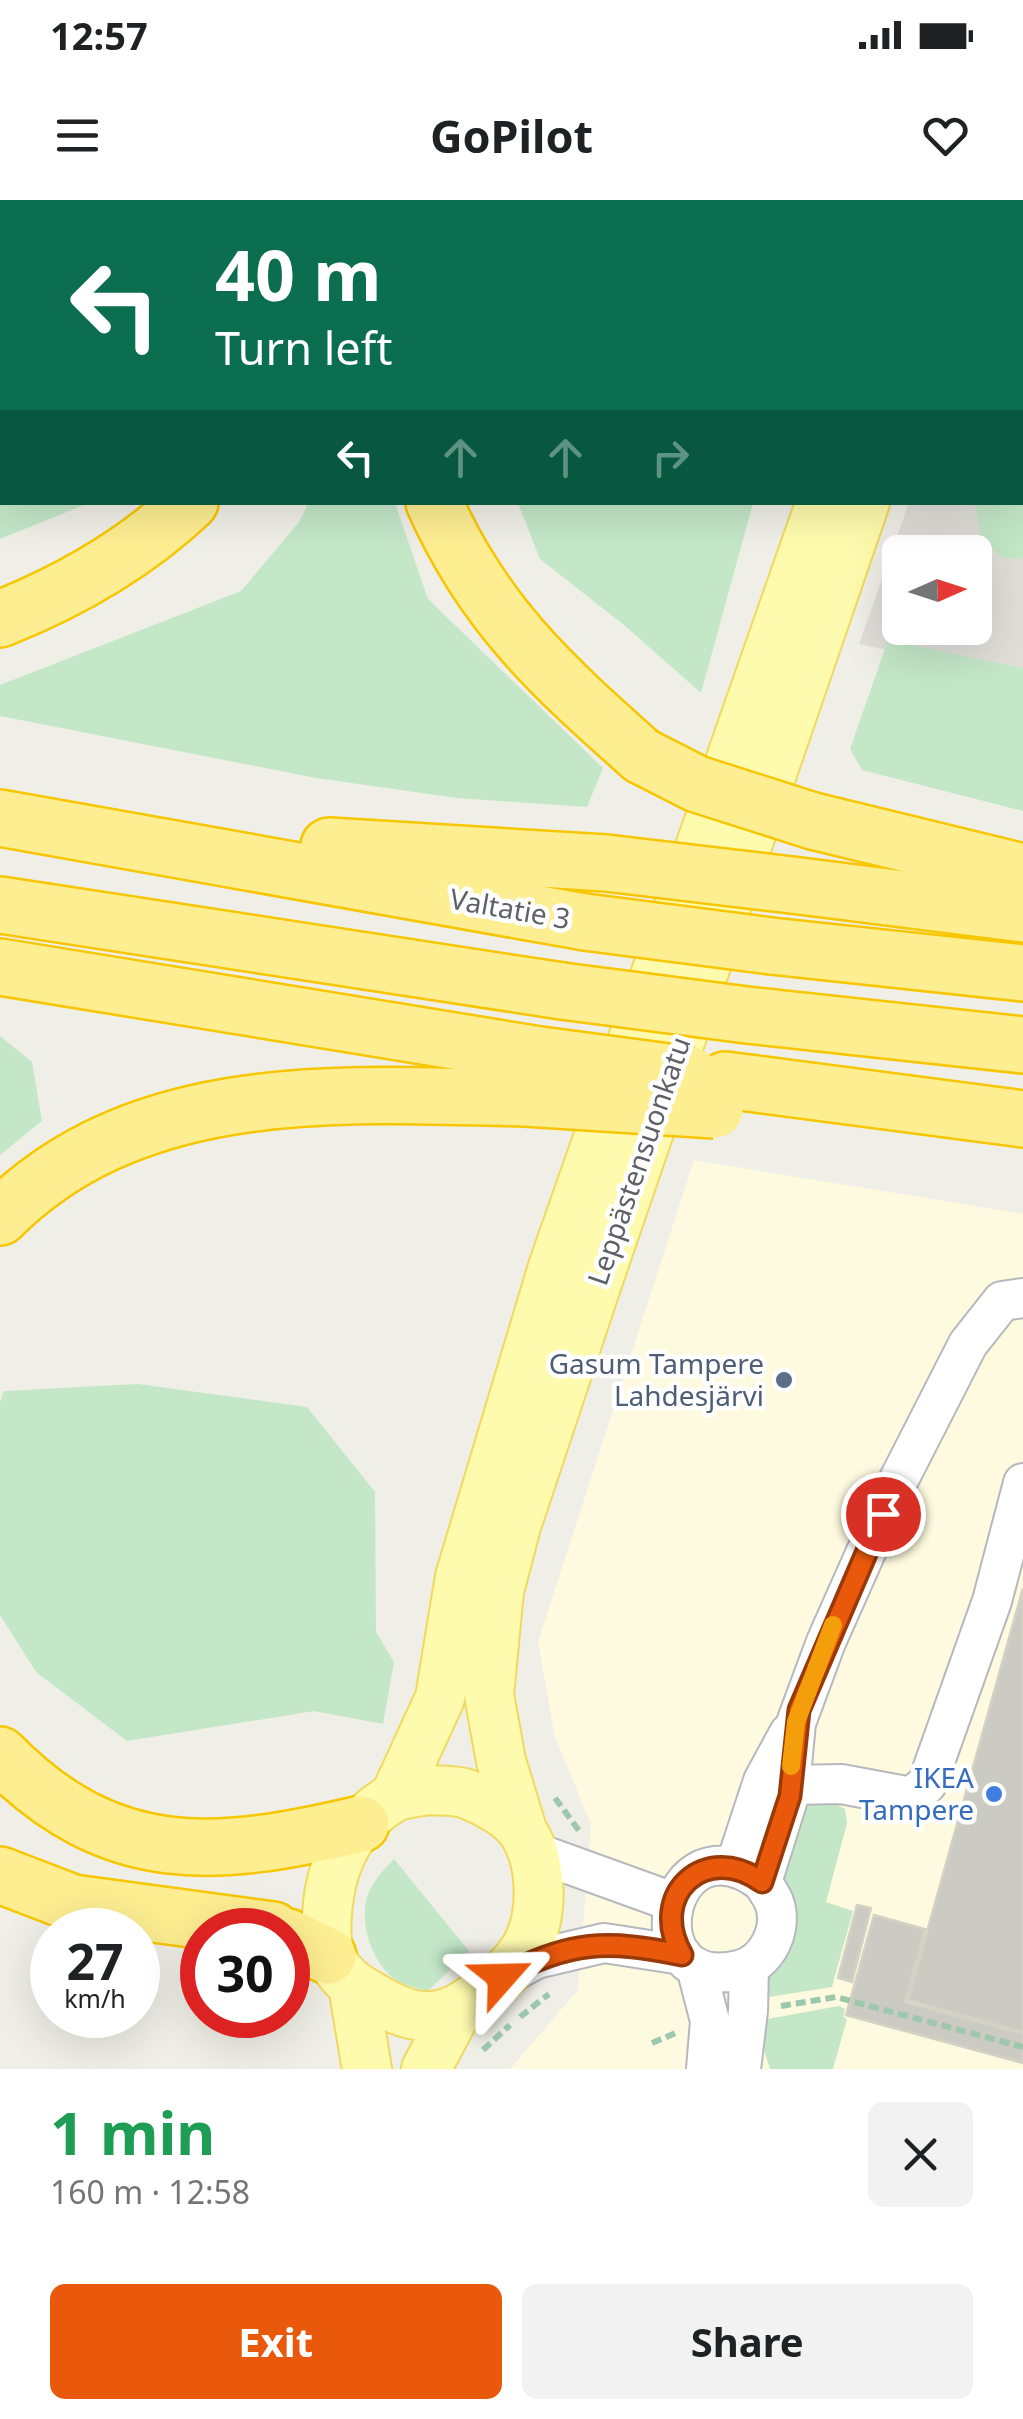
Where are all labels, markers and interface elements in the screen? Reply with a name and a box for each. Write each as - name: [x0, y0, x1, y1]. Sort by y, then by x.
- text: 12:57: [50, 9, 148, 61]
- text: GoPilot: [430, 105, 593, 166]
- icon: menu: [50, 108, 105, 163]
- icon: heart: [918, 108, 973, 163]
- text: 40 m: [215, 226, 382, 322]
- icon: left: [50, 240, 180, 370]
- text: Turn left: [215, 317, 392, 378]
- icon: left: [328, 430, 383, 485]
- icon: ahead: [433, 430, 488, 485]
- icon: ahead: [538, 430, 593, 485]
- icon: right: [643, 430, 698, 485]
- north arrow: [882, 535, 992, 645]
- map controls: [882, 535, 992, 645]
- street label: Valtatie 3: [447, 879, 573, 937]
- street label: Leppästensuonkatu: [578, 1031, 698, 1290]
- place label: Gasum Tampere Lahdesjärvi: [549, 1344, 764, 1414]
- marker: Gasum Tampere Lahdesjärvi: [773, 1369, 795, 1391]
- pin: [841, 1472, 926, 1557]
- icon: arrive: [856, 1487, 911, 1542]
- place label: IKEA Tampere: [859, 1758, 974, 1828]
- marker: IKEA Tampere: [983, 1783, 1005, 1805]
- speed limit sign: 30: [180, 1908, 310, 2038]
- position arrow: [450, 1925, 554, 2029]
- text: 27: [66, 1927, 124, 1995]
- text: km/h: [64, 1981, 126, 2015]
- text: 1 min: [50, 2091, 215, 2173]
- button: close: [868, 2102, 973, 2207]
- text: 160 m · 12:58: [50, 2170, 250, 2213]
- button: Exit: [50, 2284, 502, 2399]
- button: Share: [522, 2284, 973, 2399]

